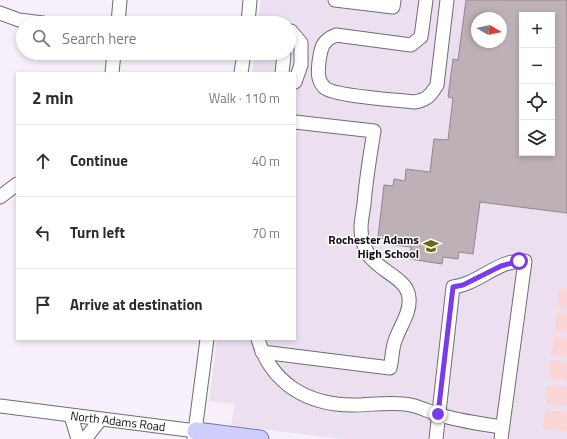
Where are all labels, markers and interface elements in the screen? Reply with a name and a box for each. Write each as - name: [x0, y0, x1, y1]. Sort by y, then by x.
- north arrow: [471, 12, 507, 48]
- map controls: [519, 12, 555, 156]
- button: +: [519, 12, 555, 48]
- search box: [16, 16, 296, 60]
- icon: search: [30, 27, 52, 49]
- text: Search here: [62, 27, 136, 50]
- button: −: [519, 48, 555, 84]
- button: locate: [519, 84, 555, 120]
- text: 2 min: [32, 85, 73, 111]
- text: Walk · 110 m: [209, 88, 280, 108]
- button: layers: [519, 120, 555, 156]
- text: Continue: [70, 149, 128, 172]
- icon: ahead: [32, 150, 54, 172]
- text: 40 m: [252, 151, 280, 171]
- text: Turn left: [70, 221, 125, 244]
- icon: left: [32, 222, 54, 244]
- text: 70 m: [252, 223, 280, 243]
- place label: Rochester Adams High School: [328, 230, 419, 263]
- school or university icon: Rochester Adams High School: [422, 237, 440, 255]
- route start: [510, 252, 528, 270]
- text: Arrive at destination: [70, 293, 203, 316]
- icon: arrive: [32, 294, 54, 316]
- route end: [429, 405, 447, 423]
- street label: North Adams Road: [69, 406, 167, 436]

